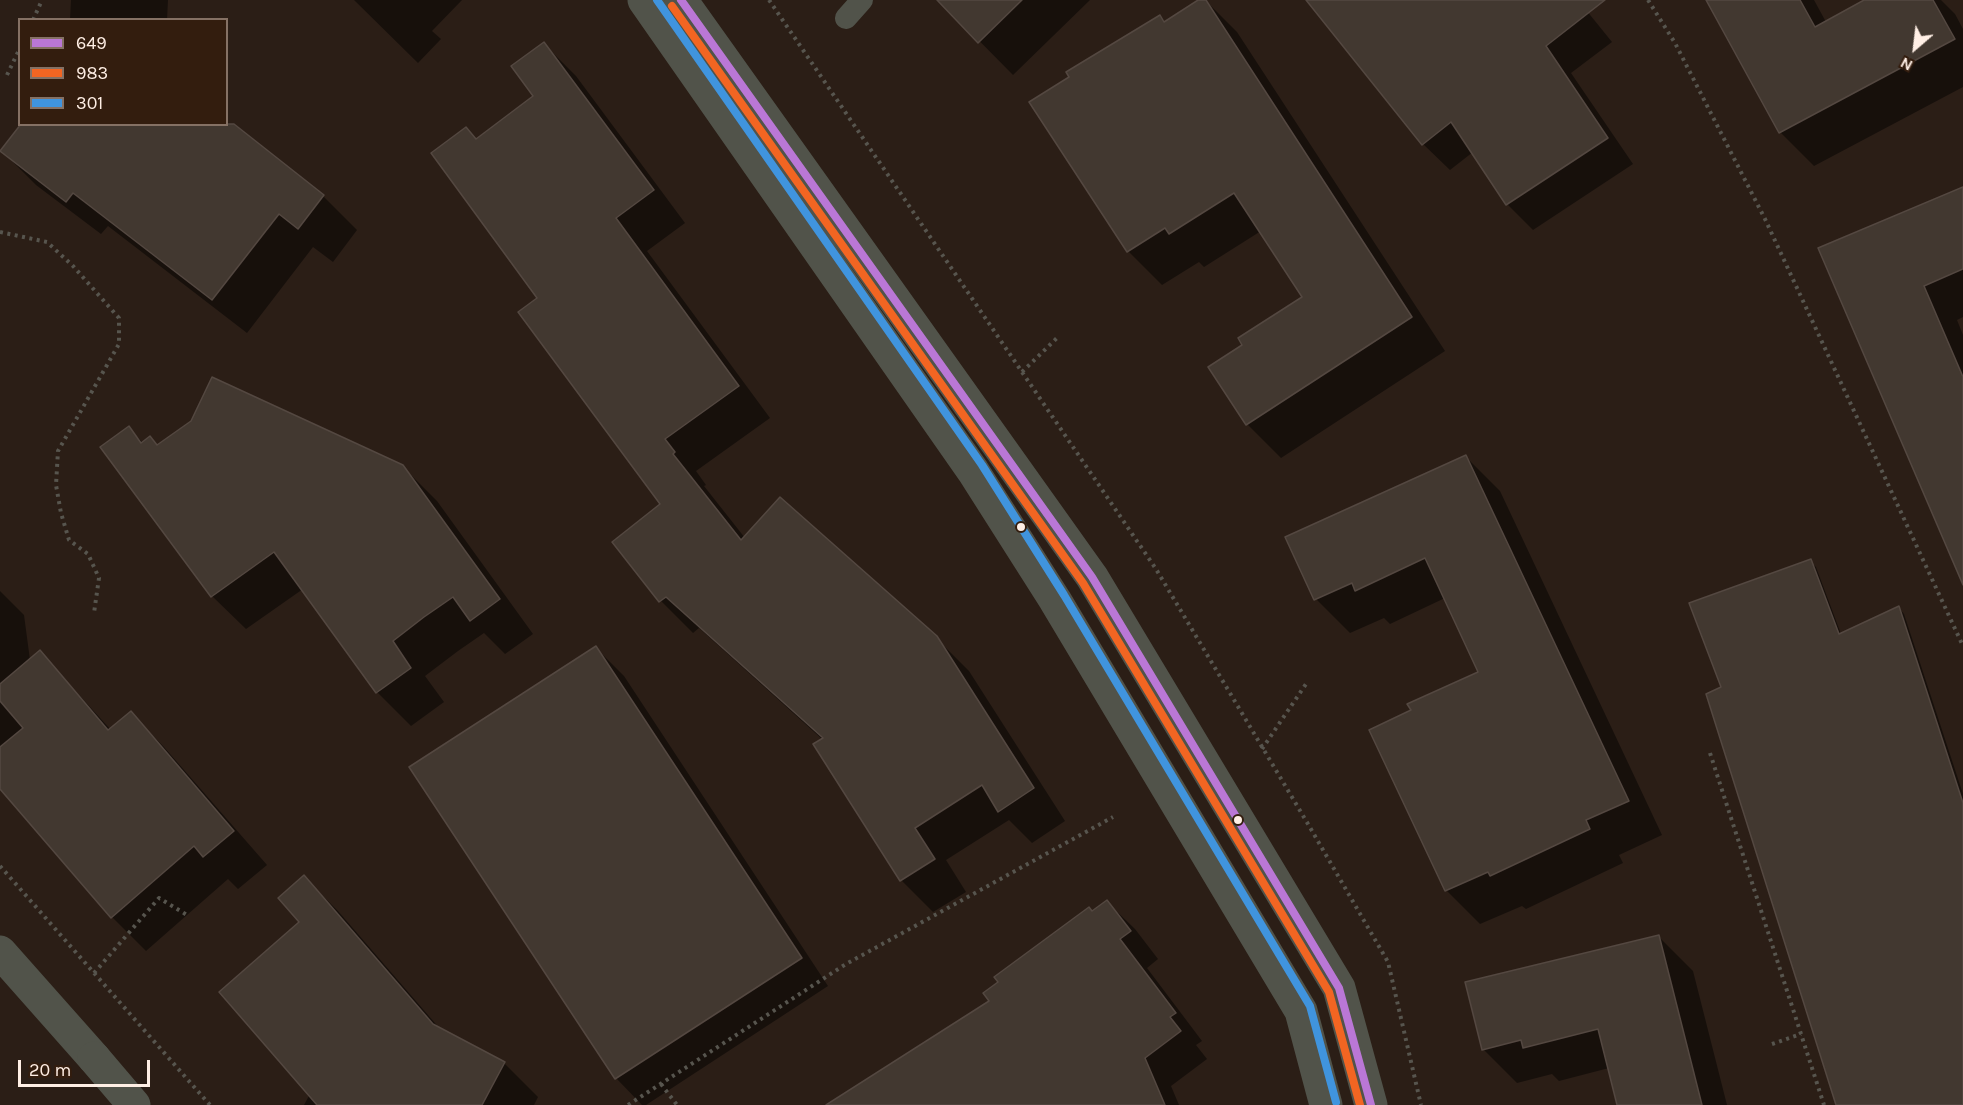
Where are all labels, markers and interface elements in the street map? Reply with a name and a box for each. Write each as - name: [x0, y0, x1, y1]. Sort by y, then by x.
- legend: [18, 18, 228, 126]
- north arrow: [1885, 18, 1945, 78]
- text: 649: [76, 32, 107, 54]
- text: N: [1897, 53, 1916, 75]
- text: 983: [76, 62, 108, 84]
- text: 301: [76, 92, 103, 114]
- unlabelled marker: [1015, 521, 1027, 533]
- unlabelled marker: [1232, 814, 1244, 826]
- scale bar: [21, 1048, 153, 1086]
- text: 20 m: [29, 1059, 71, 1081]

